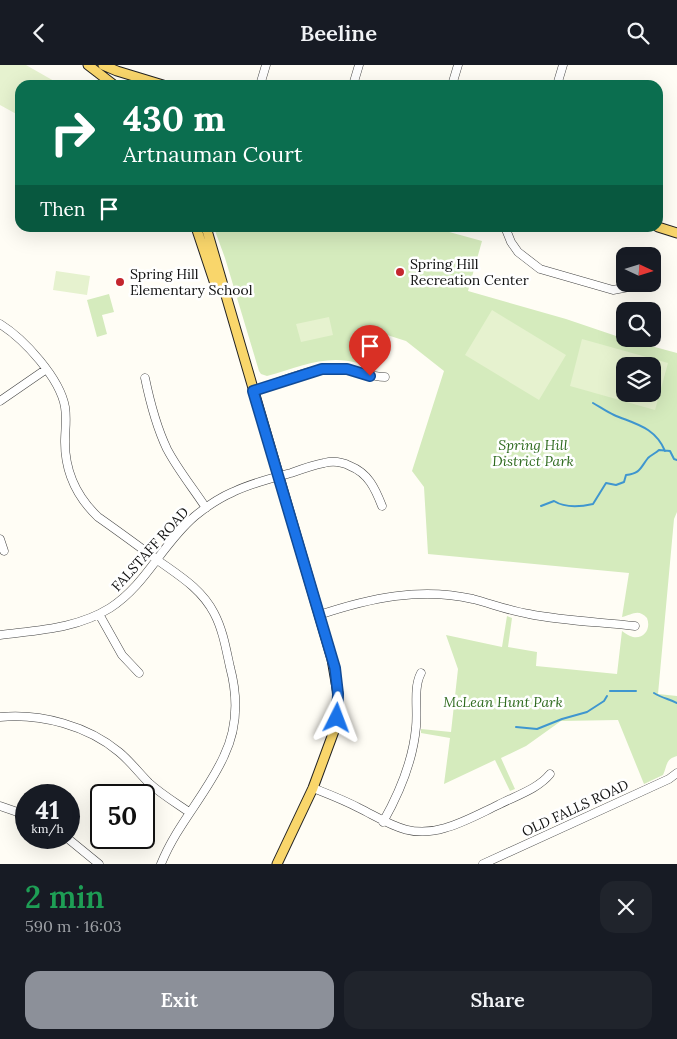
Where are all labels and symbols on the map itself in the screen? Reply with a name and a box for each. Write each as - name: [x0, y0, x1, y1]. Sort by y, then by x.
- north arrow: [616, 247, 661, 293]
- place label: Spring Hill Recreation Center: [410, 255, 529, 289]
- place label: Spring Hill Elementary School: [130, 265, 253, 299]
- marker: Spring Hill Recreation Center: [394, 266, 406, 278]
- marker: Spring Hill Elementary School: [114, 276, 126, 288]
- pin: [349, 325, 391, 376]
- park label: Spring Hill District Park: [492, 436, 574, 470]
- street label: FALSTAFF ROAD: [107, 503, 193, 595]
- position arrow: [310, 691, 362, 743]
- park label: McLean Hunt Park: [443, 693, 563, 711]
- street label: OLD FALLS ROAD: [519, 775, 631, 841]
- speed limit sign: 50: [90, 784, 155, 849]

